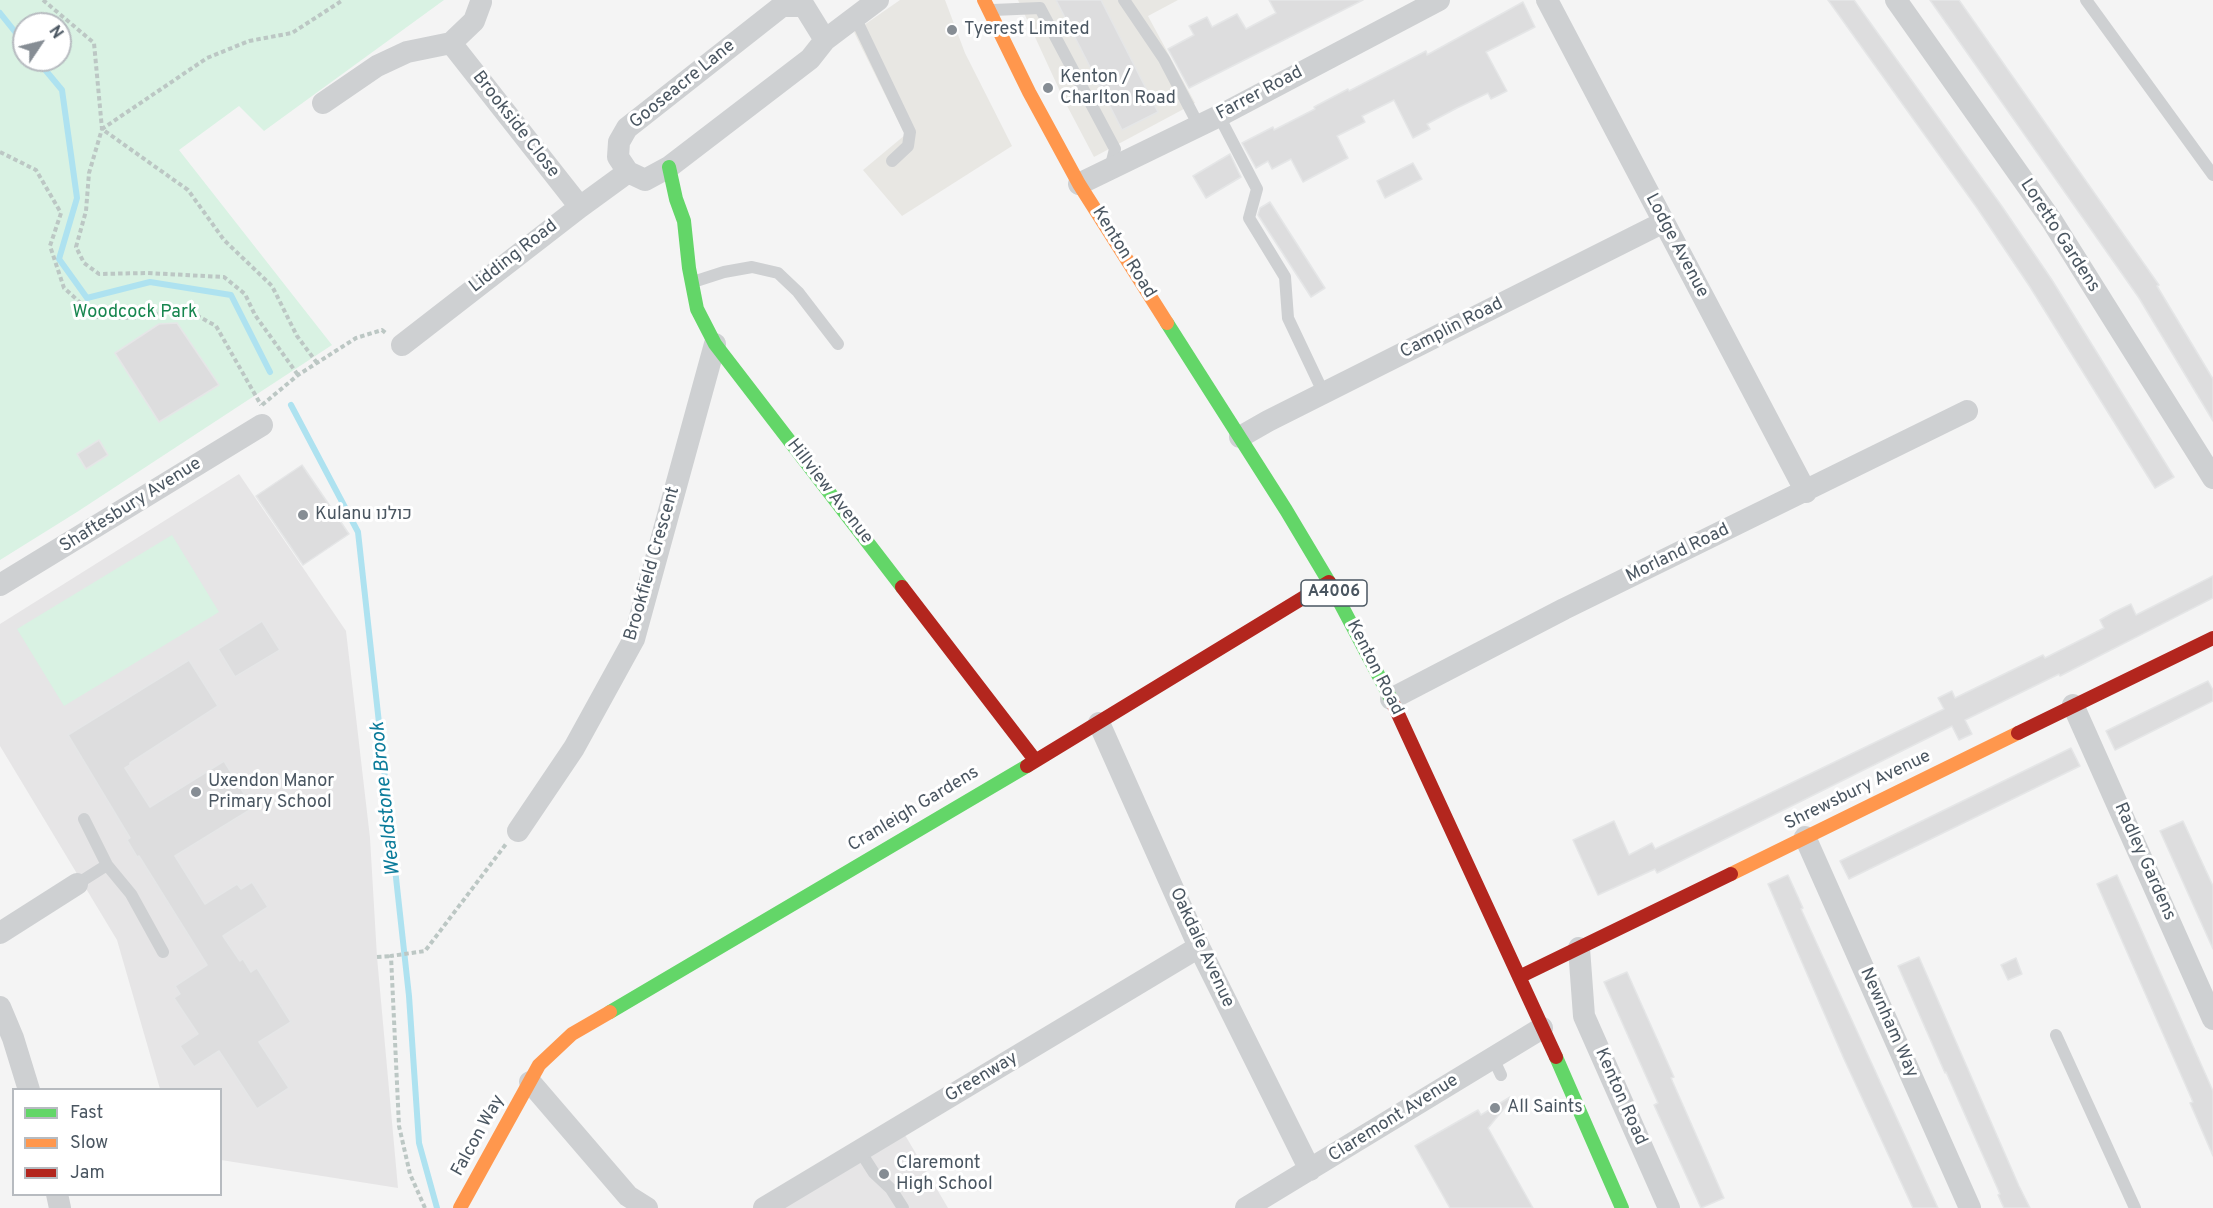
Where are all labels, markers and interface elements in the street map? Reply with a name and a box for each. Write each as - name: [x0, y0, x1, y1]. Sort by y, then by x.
- north arrow: [12, 12, 72, 72]
- place label: Tyerest Limited: [964, 19, 1090, 41]
- text: N: [44, 22, 67, 43]
- marker: Tyerest Limited: [945, 23, 959, 37]
- street label: Gooseacre Lane: [626, 36, 740, 134]
- street label: Farrer Road: [1213, 62, 1307, 126]
- street label: Brookside Close: [467, 67, 563, 183]
- place label: Kenton / Charlton Road: [1060, 67, 1176, 110]
- marker: Kenton / Charlton Road: [1041, 81, 1055, 95]
- street label: Loretto Gardens: [2014, 175, 2104, 297]
- street label: Lodge Avenue: [1640, 190, 1712, 302]
- street label: Kenton Road: [1086, 203, 1160, 303]
- street label: Lidding Road: [466, 216, 562, 298]
- street label: Camplin Road: [1397, 294, 1507, 364]
- park label: Woodcock Park: [73, 302, 197, 324]
- street label: Hillview Avenue: [781, 435, 877, 549]
- street label: Shaftesbury Avenue: [56, 454, 206, 558]
- street label: Brookfield Crescent: [621, 485, 685, 643]
- place label: Kulanu כולנו: [315, 504, 412, 526]
- marker: Kulanu כולנו: [296, 508, 310, 522]
- street label: Morland Road: [1623, 520, 1733, 588]
- road number: A4006: [1301, 580, 1367, 606]
- street label: Kenton Road: [1341, 617, 1407, 719]
- water label: Wealdstone Brook: [367, 721, 407, 877]
- street label: Shrewsbury Avenue: [1781, 746, 1935, 836]
- street label: Cranleigh Gardens: [845, 762, 983, 858]
- place label: Uxendon Manor Primary School: [208, 771, 334, 814]
- marker: Uxendon Manor Primary School: [189, 785, 203, 799]
- street label: Radley Gardens: [2108, 800, 2180, 924]
- street label: Oakdale Avenue: [1164, 885, 1238, 1011]
- street label: Newnham Way: [1854, 965, 1922, 1081]
- street label: Kenton Road: [1589, 1045, 1651, 1149]
- street label: Greenway: [942, 1048, 1022, 1108]
- street label: Claremont Avenue: [1325, 1070, 1463, 1168]
- legend: [12, 1088, 222, 1196]
- street label: Falcon Way: [448, 1091, 510, 1181]
- place label: All Saints: [1507, 1097, 1583, 1119]
- marker: All Saints: [1488, 1101, 1502, 1115]
- text: Fast: [70, 1102, 103, 1125]
- text: Slow: [70, 1132, 108, 1155]
- place label: Claremont High School: [896, 1153, 993, 1196]
- text: Jam: [70, 1162, 105, 1185]
- marker: Claremont High School: [877, 1167, 891, 1181]

